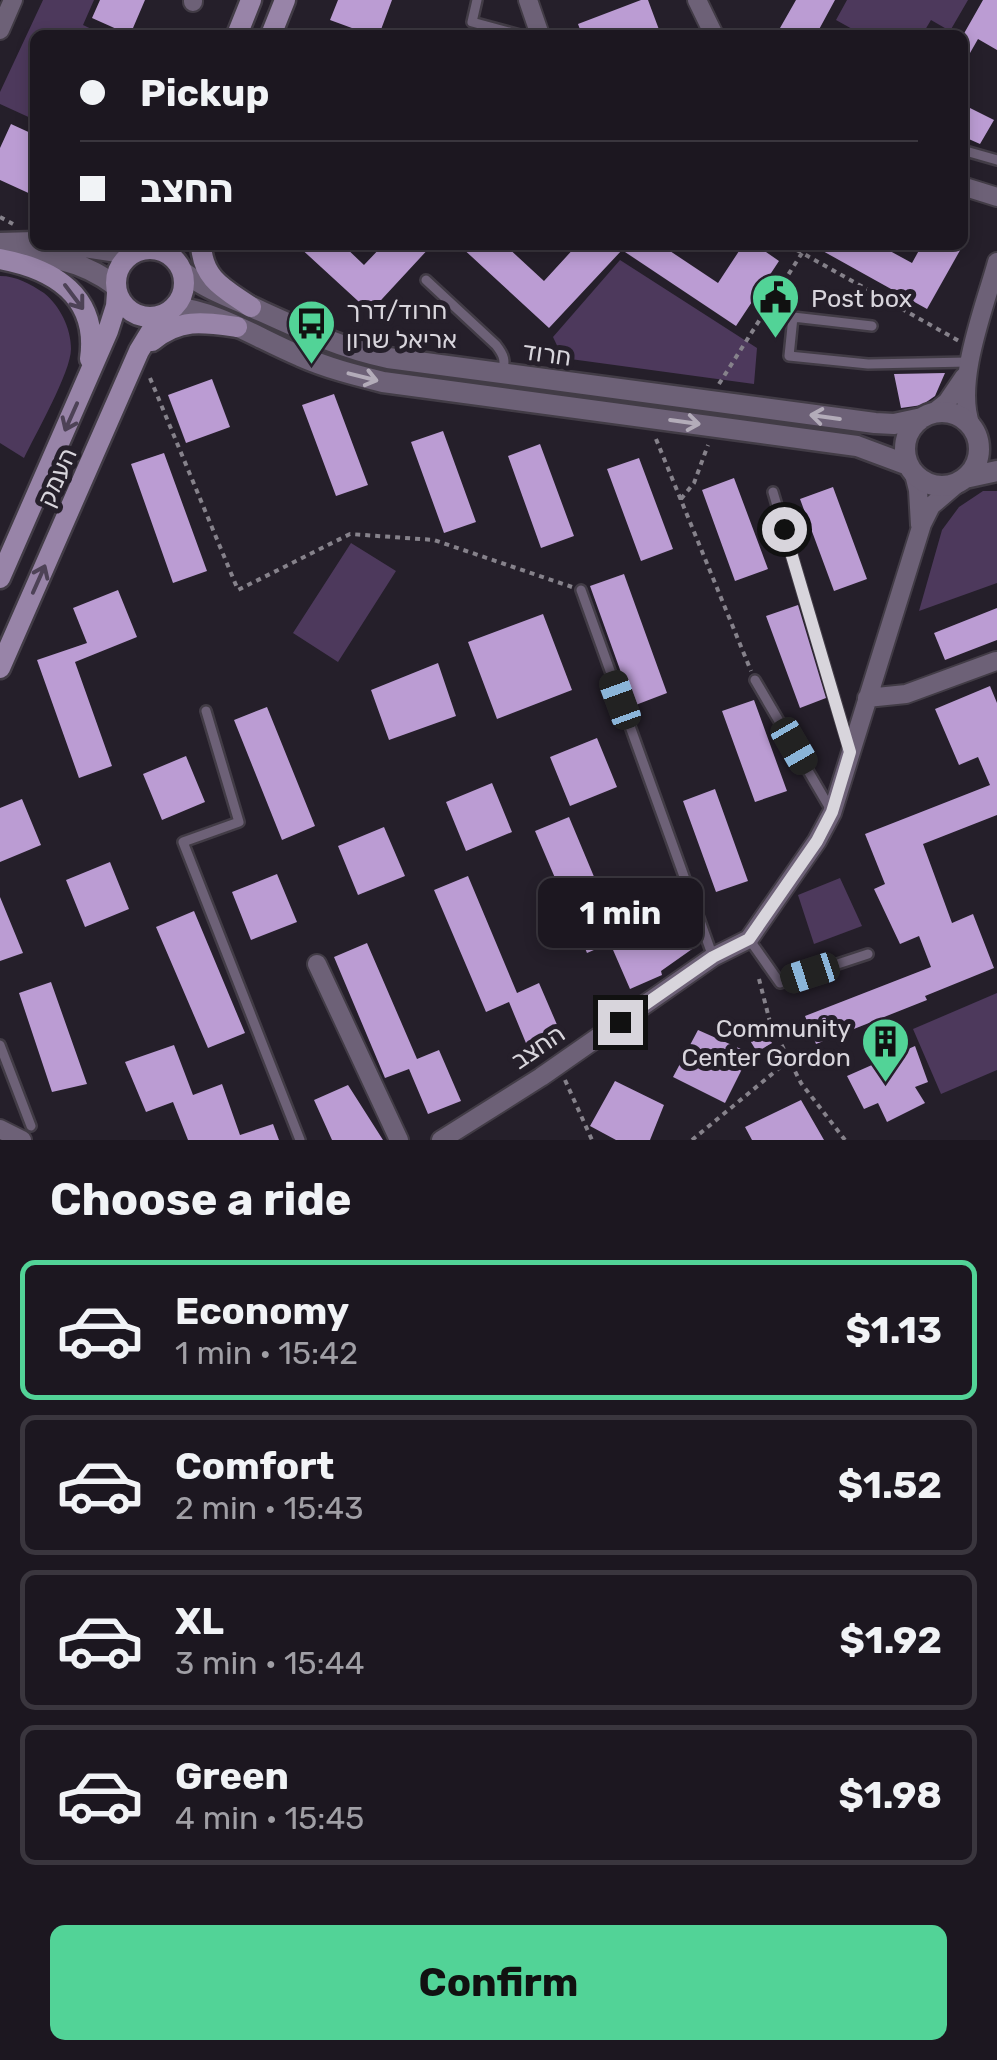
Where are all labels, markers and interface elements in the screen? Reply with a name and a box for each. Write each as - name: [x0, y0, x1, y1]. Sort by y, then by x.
- text: Pickup: [140, 70, 269, 116]
- text: החצב: [140, 166, 233, 212]
- public building icon: Post box: [750, 272, 802, 340]
- one-way arrow: [62, 284, 84, 310]
- place label: Post box: [811, 284, 912, 313]
- place label: חרוד/דרך אריאל שרון: [346, 296, 457, 354]
- bus stop icon: חרוד/דרך אריאל שרון: [285, 298, 337, 366]
- street label: חרוד: [521, 336, 573, 372]
- one-way arrow: [347, 368, 378, 387]
- one-way arrow: [61, 401, 79, 432]
- one-way arrow: [809, 407, 842, 425]
- one-way arrow: [668, 414, 700, 432]
- street label: העמק: [31, 443, 83, 511]
- route start: [762, 507, 807, 552]
- one-way arrow: [31, 564, 49, 595]
- car: [596, 667, 644, 733]
- car: [766, 713, 822, 779]
- callout: 1 min: [538, 877, 702, 947]
- text: 1 min: [580, 894, 661, 932]
- car: [777, 949, 843, 997]
- route end: [598, 1000, 643, 1045]
- place label: Community Center Gordon: [682, 1014, 851, 1072]
- building icon: Community Center Gordon: [860, 1016, 912, 1084]
- street label: החצב: [506, 1019, 570, 1075]
- text: Choose a ride: [50, 1173, 352, 1226]
- icon: car: [55, 1285, 145, 1375]
- text: Economy: [175, 1288, 349, 1334]
- text: $1.13: [845, 1307, 942, 1353]
- text: 1 min · 15:42: [175, 1334, 358, 1372]
- icon: car: [55, 1440, 145, 1530]
- text: Comfort: [175, 1443, 334, 1489]
- text: $1.52: [838, 1462, 942, 1508]
- text: 2 min · 15:43: [175, 1489, 363, 1527]
- icon: car: [55, 1595, 145, 1685]
- text: XL: [175, 1598, 224, 1644]
- text: $1.92: [839, 1617, 942, 1663]
- text: 3 min · 15:44: [175, 1644, 365, 1682]
- icon: car: [55, 1750, 145, 1840]
- text: Green: [175, 1753, 289, 1799]
- text: $1.98: [838, 1772, 942, 1818]
- text: 4 min · 15:45: [175, 1799, 364, 1837]
- button: Confirm: [50, 1925, 947, 2040]

